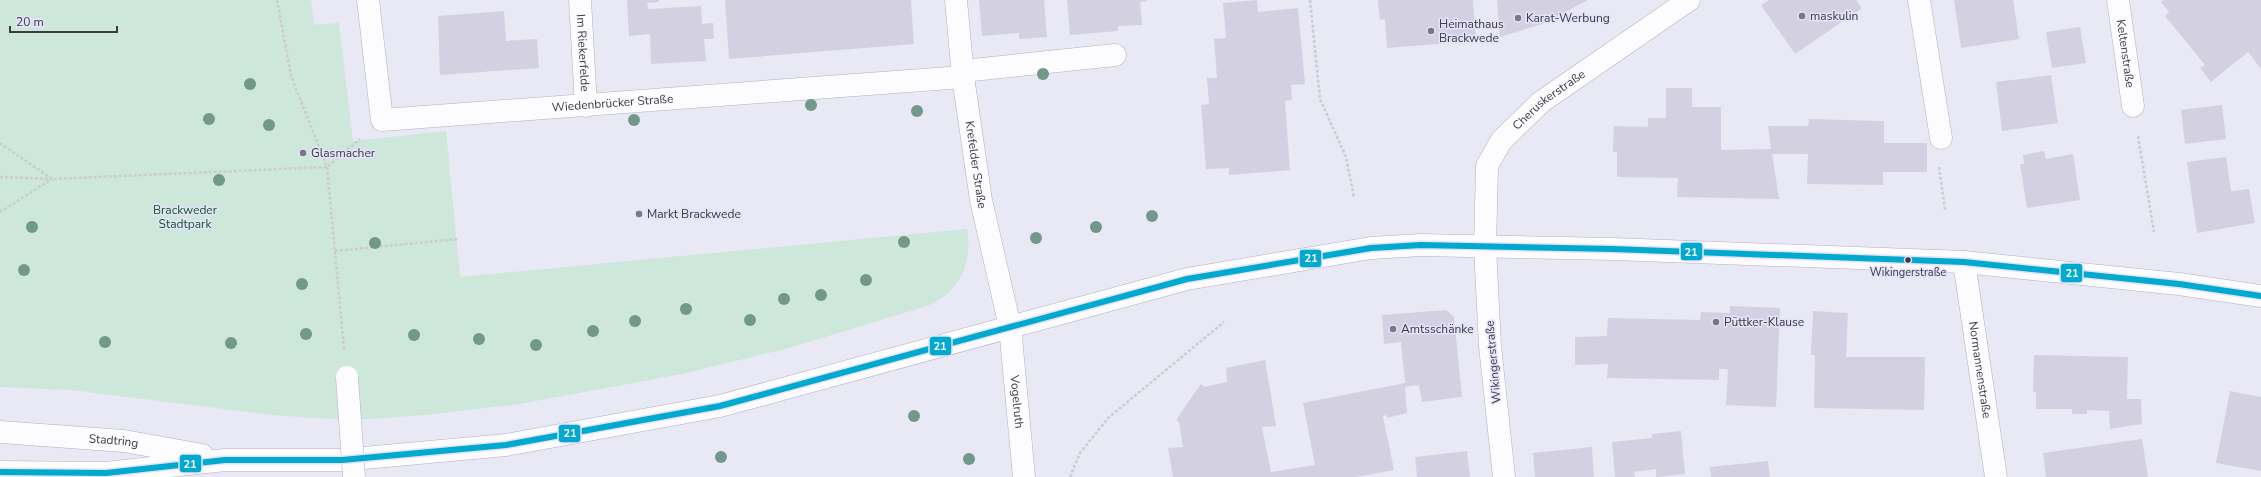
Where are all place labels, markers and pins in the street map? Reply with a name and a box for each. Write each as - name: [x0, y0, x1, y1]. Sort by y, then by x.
- place label: maskulin: [1810, 8, 1858, 24]
- place label: Karat-Werbung: [1526, 10, 1610, 26]
- marker: maskulin: [1797, 11, 1807, 21]
- marker: Karat-Werbung: [1513, 13, 1523, 23]
- place label: Heimathaus Brackwede: [1439, 16, 1504, 46]
- marker: Heimathaus Brackwede: [1426, 26, 1436, 36]
- place label: Glasmacher: [311, 145, 376, 161]
- marker: Glasmacher: [298, 148, 308, 158]
- place label: Markt Brackwede: [647, 206, 741, 222]
- marker: Markt Brackwede: [634, 209, 644, 219]
- marker: Wikingerstraße: [1903, 255, 1913, 265]
- place label: Wikingerstraße: [1870, 265, 1946, 280]
- place label: Püttker-Klause: [1724, 314, 1804, 330]
- marker: Püttker-Klause: [1711, 317, 1721, 327]
- place label: Amtsschänke: [1401, 321, 1474, 337]
- marker: Amtsschänke: [1388, 324, 1398, 334]

